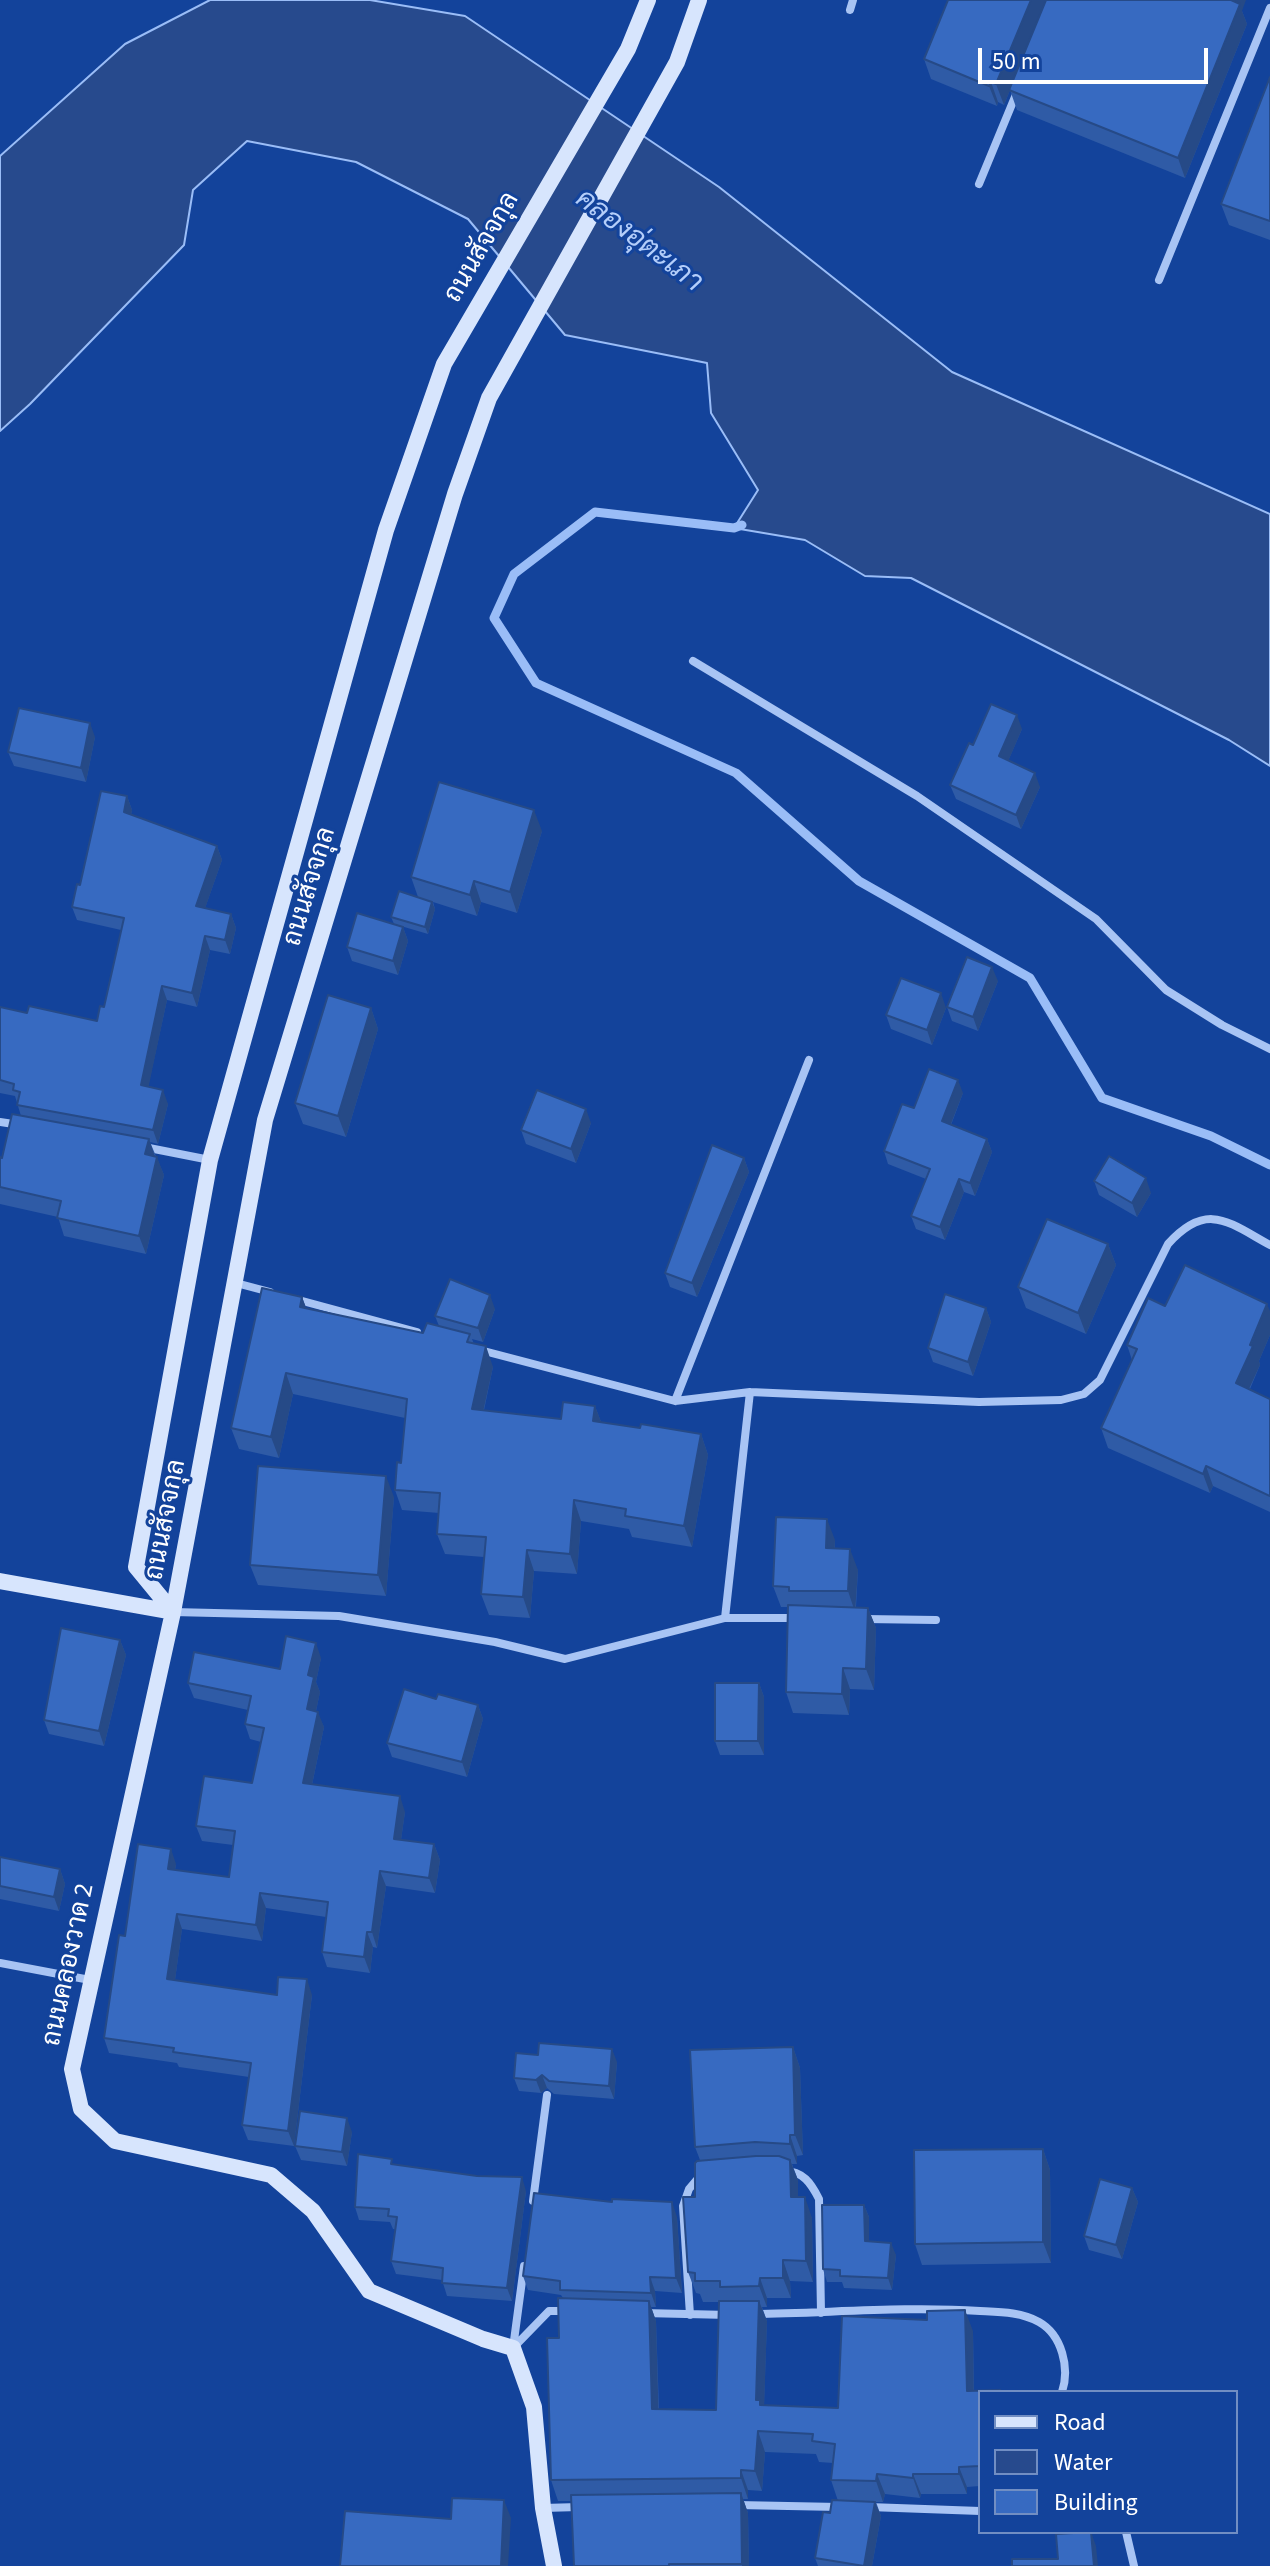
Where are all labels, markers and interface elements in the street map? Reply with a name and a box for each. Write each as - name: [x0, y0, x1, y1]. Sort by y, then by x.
- scale bar: [982, 32, 1212, 82]
- text: 50 m: [992, 44, 1041, 79]
- water label: คลองอุ่ตะเภา: [568, 183, 708, 301]
- street label: ถนนสัจจกุล: [439, 187, 527, 309]
- street label: ถนนสัจจกุล: [278, 824, 344, 950]
- street label: ถนนสัจจกุล: [140, 1457, 194, 1583]
- street label: ถนนคลองวาด 2: [38, 1881, 102, 2049]
- legend: [978, 2390, 1238, 2534]
- text: Road: [1054, 2405, 1106, 2440]
- text: Water: [1054, 2445, 1112, 2480]
- text: Building: [1054, 2485, 1138, 2520]

